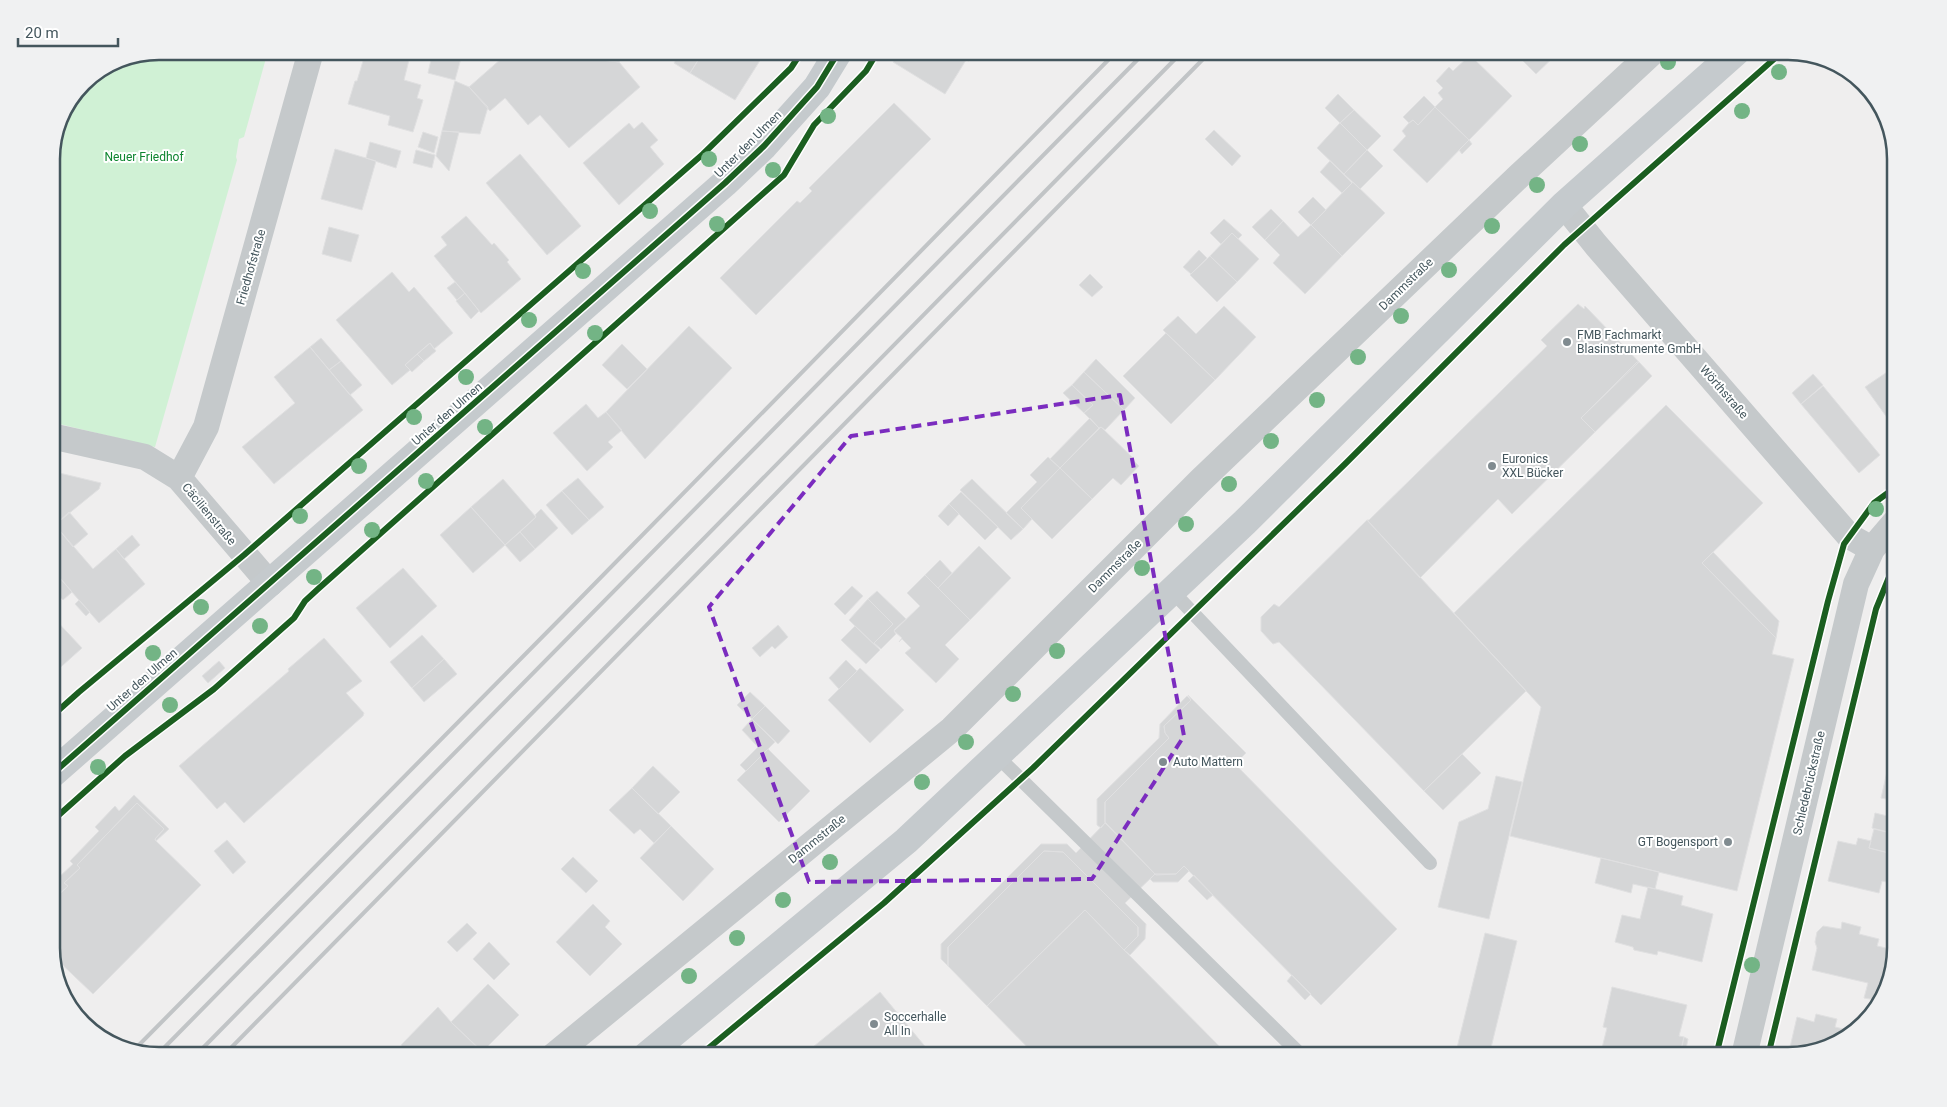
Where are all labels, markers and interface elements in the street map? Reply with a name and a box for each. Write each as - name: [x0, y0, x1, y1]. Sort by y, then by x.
- scale bar: [18, 15, 118, 47]
- text: 20 m: [25, 24, 59, 42]
- street label: Unter den Ulmen: [712, 108, 784, 180]
- park label: Neuer Friedhof: [104, 150, 184, 164]
- street label: Friedhofstraße: [233, 227, 269, 307]
- street label: Dammstraße: [1376, 255, 1436, 313]
- place label: FMB Fachmarkt Blasinstrumente GmbH: [1577, 328, 1701, 356]
- marker: FMB Fachmarkt Blasinstrumente GmbH: [1561, 336, 1573, 348]
- street label: Wörthstraße: [1697, 362, 1751, 422]
- street label: Unter den Ulmen: [409, 380, 485, 448]
- place label: Euronics XXL Bücker: [1502, 452, 1563, 480]
- marker: Euronics XXL Bücker: [1486, 460, 1498, 472]
- street label: Cäcilienstraße: [179, 480, 239, 548]
- street label: Dammstraße: [1086, 537, 1144, 595]
- street label: Unter den Ulmen: [104, 646, 180, 714]
- street label: Schledebrückstraße: [1790, 730, 1828, 836]
- place label: Auto Mattern: [1173, 755, 1243, 769]
- marker: Auto Mattern: [1157, 756, 1169, 768]
- street label: Dammstraße: [786, 812, 848, 866]
- place label: GT Bogensport: [1638, 835, 1718, 849]
- marker: GT Bogensport: [1722, 836, 1734, 848]
- place label: Soccerhalle All In: [884, 1010, 946, 1038]
- marker: Soccerhalle All In: [868, 1018, 880, 1030]

